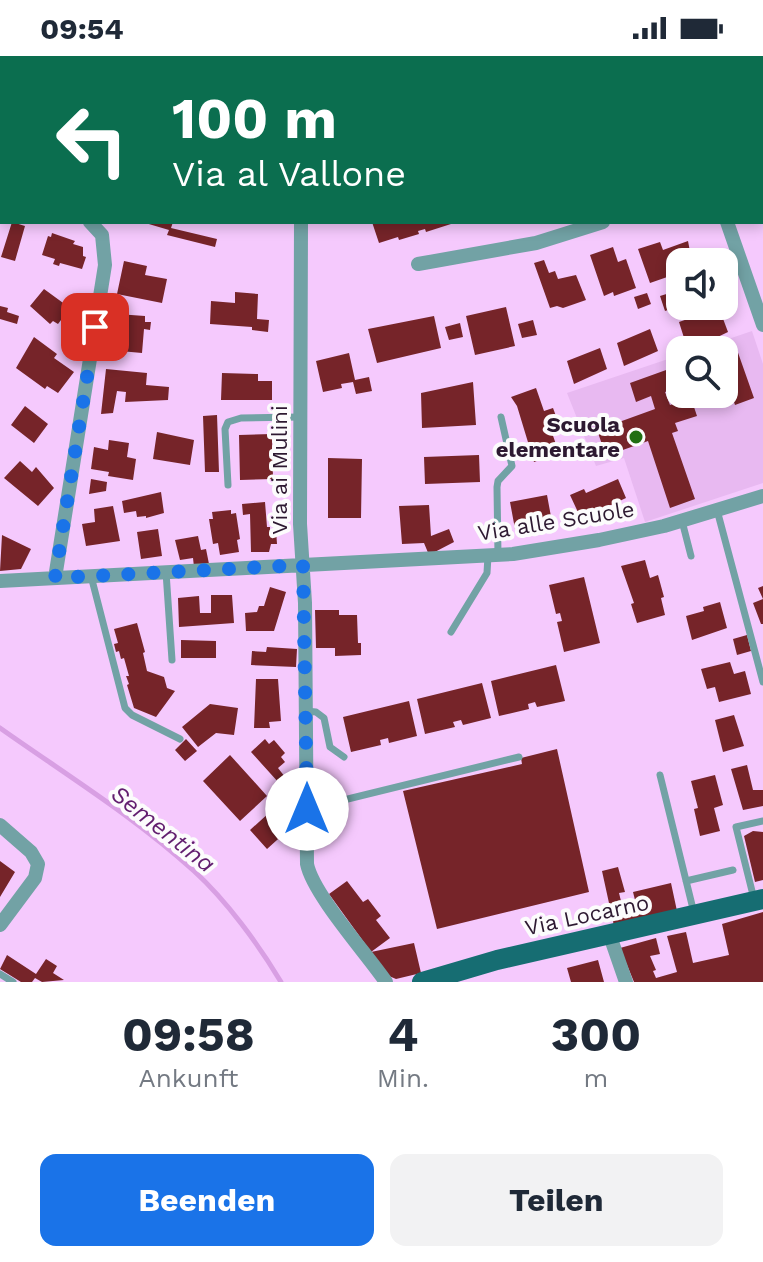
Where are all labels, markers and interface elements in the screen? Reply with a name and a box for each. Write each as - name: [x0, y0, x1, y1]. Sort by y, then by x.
- text: 09:54: [40, 11, 124, 46]
- text: 100 m: [172, 86, 337, 152]
- icon: left: [40, 88, 144, 192]
- text: Via al Vallone: [172, 153, 406, 195]
- map controls: [666, 248, 738, 408]
- button: sound: [666, 248, 738, 320]
- pin: [61, 293, 129, 361]
- icon: arrive: [73, 305, 117, 349]
- button: search: [666, 336, 738, 408]
- street label: Via ai Mulini: [267, 405, 292, 535]
- place label: Scuola elementare: [496, 412, 620, 462]
- marker: Scuola elementare: [627, 428, 645, 446]
- street label: Via alle Scuole: [476, 496, 636, 546]
- position arrow: [265, 767, 349, 851]
- water label: Sementina: [105, 780, 221, 878]
- street label: Via Locarno: [523, 890, 651, 940]
- text: 09:58: [122, 1006, 255, 1063]
- text: 4: [387, 1006, 418, 1063]
- text: 300: [551, 1006, 641, 1063]
- text: Ankunft: [139, 1063, 238, 1093]
- text: Min.: [377, 1063, 429, 1093]
- text: m: [584, 1063, 608, 1093]
- button: Beenden: [40, 1154, 374, 1246]
- button: Teilen: [390, 1154, 723, 1246]

